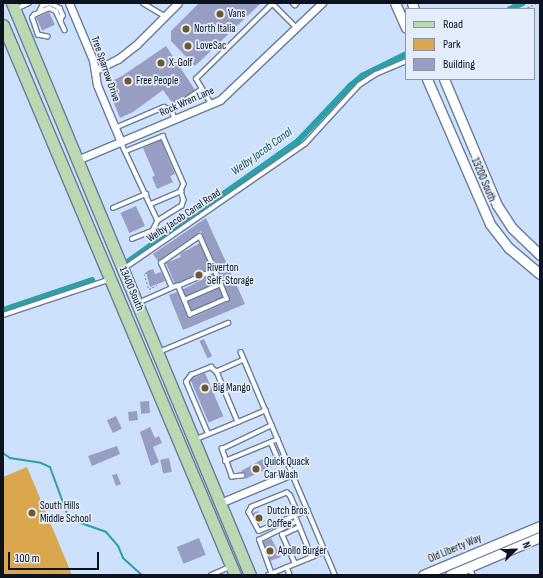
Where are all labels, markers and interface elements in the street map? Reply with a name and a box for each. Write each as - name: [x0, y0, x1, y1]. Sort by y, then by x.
- place label: Vans: [228, 7, 246, 21]
- legend: [405, 8, 535, 80]
- marker: Vans: [215, 9, 225, 19]
- text: Road: [443, 17, 463, 32]
- place label: North Italia: [194, 22, 236, 36]
- marker: North Italia: [181, 24, 191, 34]
- street label: Tree Sparrow Drive: [88, 34, 122, 104]
- text: Park: [443, 37, 461, 52]
- place label: LoveSac: [196, 39, 226, 53]
- marker: LoveSac: [183, 41, 193, 51]
- place label: X-Golf: [169, 56, 193, 70]
- text: Building: [443, 57, 475, 72]
- marker: X-Golf: [156, 58, 166, 68]
- place label: Free People: [136, 74, 178, 88]
- marker: Free People: [123, 76, 133, 86]
- street label: Rock Wren Lane: [158, 84, 216, 120]
- water label: Welby Jacob Canal: [229, 125, 295, 179]
- street label: 13200 South: [468, 156, 498, 204]
- street label: Welby Jacob Canal Road: [145, 186, 223, 246]
- place label: Riverton Self-Storage: [207, 262, 254, 288]
- street label: 13400 South: [116, 265, 146, 313]
- marker: Riverton Self-Storage: [194, 270, 204, 280]
- place label: Big Mango: [213, 381, 250, 395]
- marker: Big Mango: [200, 383, 210, 393]
- place label: Quick Quack Car Wash: [264, 456, 309, 482]
- marker: Quick Quack Car Wash: [251, 464, 261, 474]
- place label: South Hills Middle School: [40, 500, 91, 526]
- place label: Dutch Bros. Coffee: [267, 505, 310, 531]
- marker: South Hills Middle School: [27, 508, 37, 518]
- marker: Dutch Bros. Coffee: [254, 513, 264, 523]
- north arrow: [495, 530, 535, 570]
- street label: Old Liberty Way: [426, 532, 484, 566]
- text: N: [519, 540, 534, 550]
- scale bar: [10, 544, 101, 570]
- place label: Apollo Burger: [278, 544, 327, 558]
- marker: Apollo Burger: [265, 546, 275, 556]
- text: 100 m: [15, 551, 40, 566]

